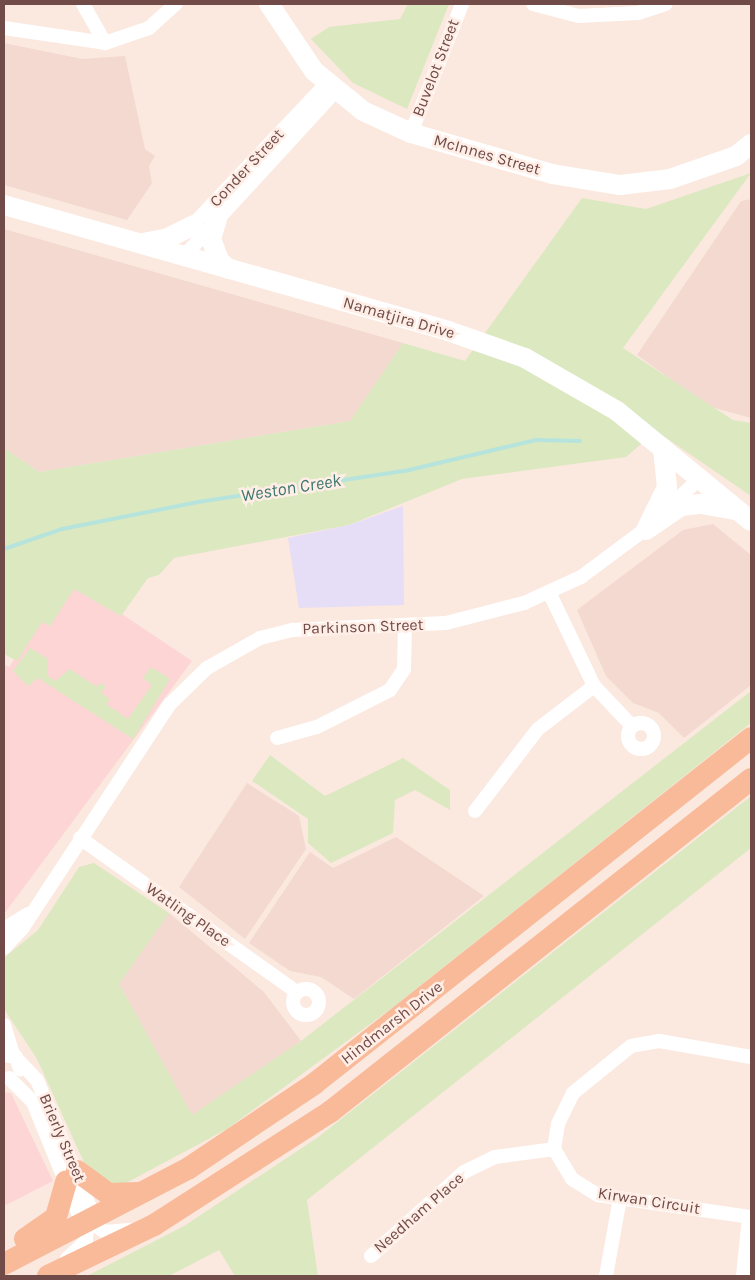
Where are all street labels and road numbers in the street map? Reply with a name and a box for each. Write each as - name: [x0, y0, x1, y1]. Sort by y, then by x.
- street label: Buvelot Street: [409, 17, 463, 119]
- street label: Conder Street: [206, 125, 288, 211]
- street label: McInnes Street: [432, 131, 542, 179]
- street label: Namatjira Drive: [341, 293, 457, 343]
- street label: Parkinson Street: [302, 615, 424, 639]
- street label: Watling Place: [142, 879, 234, 951]
- street label: Hindmarsh Drive: [337, 977, 447, 1069]
- street label: Brierly Street: [35, 1091, 89, 1185]
- street label: Needham Place: [370, 1169, 468, 1257]
- street label: Kirwan Circuit: [597, 1183, 701, 1219]

